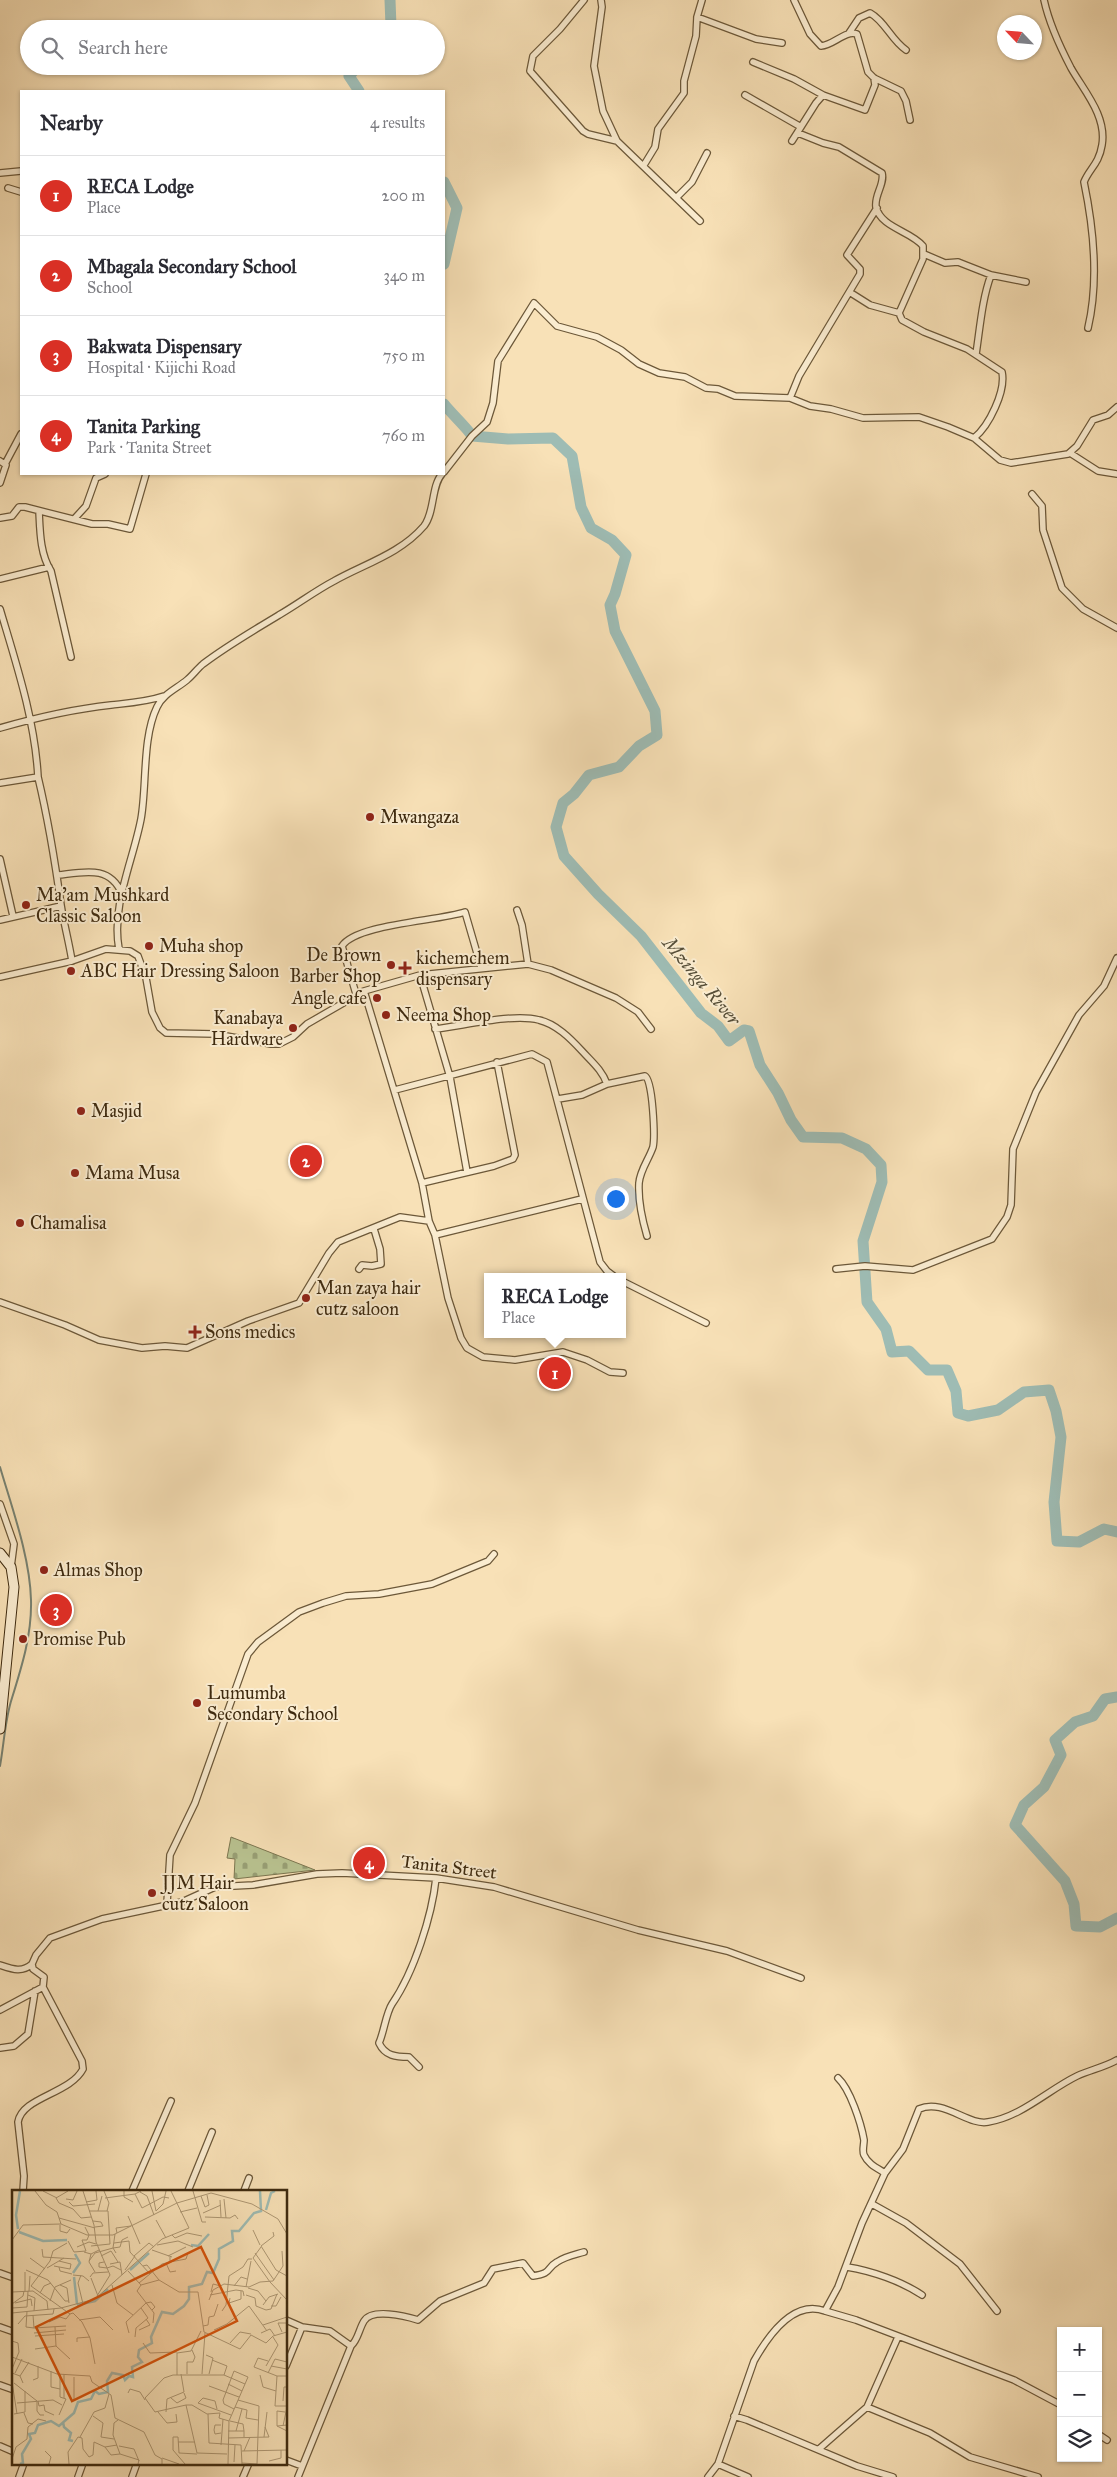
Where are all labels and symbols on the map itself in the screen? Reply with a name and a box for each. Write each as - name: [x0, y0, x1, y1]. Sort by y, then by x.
- north arrow: [997, 15, 1042, 60]
- place label: Mwangaza: [380, 806, 460, 829]
- marker: Mwangaza: [364, 811, 376, 823]
- place label: Ma'am Mushkard Classic Saloon: [36, 884, 169, 927]
- marker: Ma'am Mushkard Classic Saloon: [20, 899, 32, 911]
- water label: Mzinga River: [657, 930, 746, 1031]
- place label: Muha shop: [159, 935, 243, 957]
- marker: Muha shop: [143, 940, 155, 952]
- place label: De Brown Barber Shop: [289, 944, 381, 987]
- place label: kichemchem dispensary: [416, 947, 510, 990]
- marker: De Brown Barber Shop: [385, 959, 397, 971]
- place label: ABC Hair Dressing Saloon: [80, 960, 279, 983]
- marker: kichemchem dispensary: [398, 961, 412, 975]
- marker: ABC Hair Dressing Saloon: [65, 965, 77, 977]
- place label: Angle cafe: [291, 987, 367, 1010]
- marker: Angle cafe: [371, 992, 383, 1004]
- place label: Neema Shop: [396, 1004, 491, 1026]
- place label: Kanabaya Hardware: [211, 1007, 283, 1050]
- marker: Neema Shop: [380, 1009, 392, 1021]
- marker: Kanabaya Hardware: [287, 1022, 299, 1034]
- place label: Masjid: [91, 1100, 142, 1122]
- marker: Masjid: [75, 1105, 87, 1117]
- pin: 2: [290, 1142, 322, 1180]
- place label: Mama Musa: [85, 1162, 180, 1184]
- marker: Mama Musa: [69, 1167, 81, 1179]
- your location: [603, 1186, 629, 1212]
- place label: Chamalisa: [30, 1212, 107, 1234]
- marker: Chamalisa: [14, 1217, 26, 1229]
- place label: Man zaya hair cutz saloon: [316, 1277, 421, 1320]
- marker: Man zaya hair cutz saloon: [300, 1292, 312, 1304]
- place label: Sons medics: [205, 1321, 295, 1343]
- marker: Sons medics: [189, 1326, 201, 1338]
- pin: 1: [539, 1354, 571, 1392]
- place label: Almas Shop: [53, 1559, 143, 1581]
- marker: Almas Shop: [38, 1564, 50, 1576]
- pin: 3: [40, 1591, 72, 1629]
- place label: Promise Pub: [33, 1628, 126, 1650]
- marker: Promise Pub: [17, 1633, 29, 1645]
- place label: Lumumba Secondary School: [207, 1682, 338, 1725]
- marker: Lumumba Secondary School: [191, 1697, 203, 1709]
- pin: 4: [353, 1844, 385, 1882]
- street label: Tanita Street: [400, 1850, 499, 1884]
- place label: JJM Hair cutz Saloon: [160, 1872, 249, 1915]
- marker: JJM Hair cutz Saloon: [146, 1887, 158, 1899]
- inset map: [12, 2190, 288, 2464]

